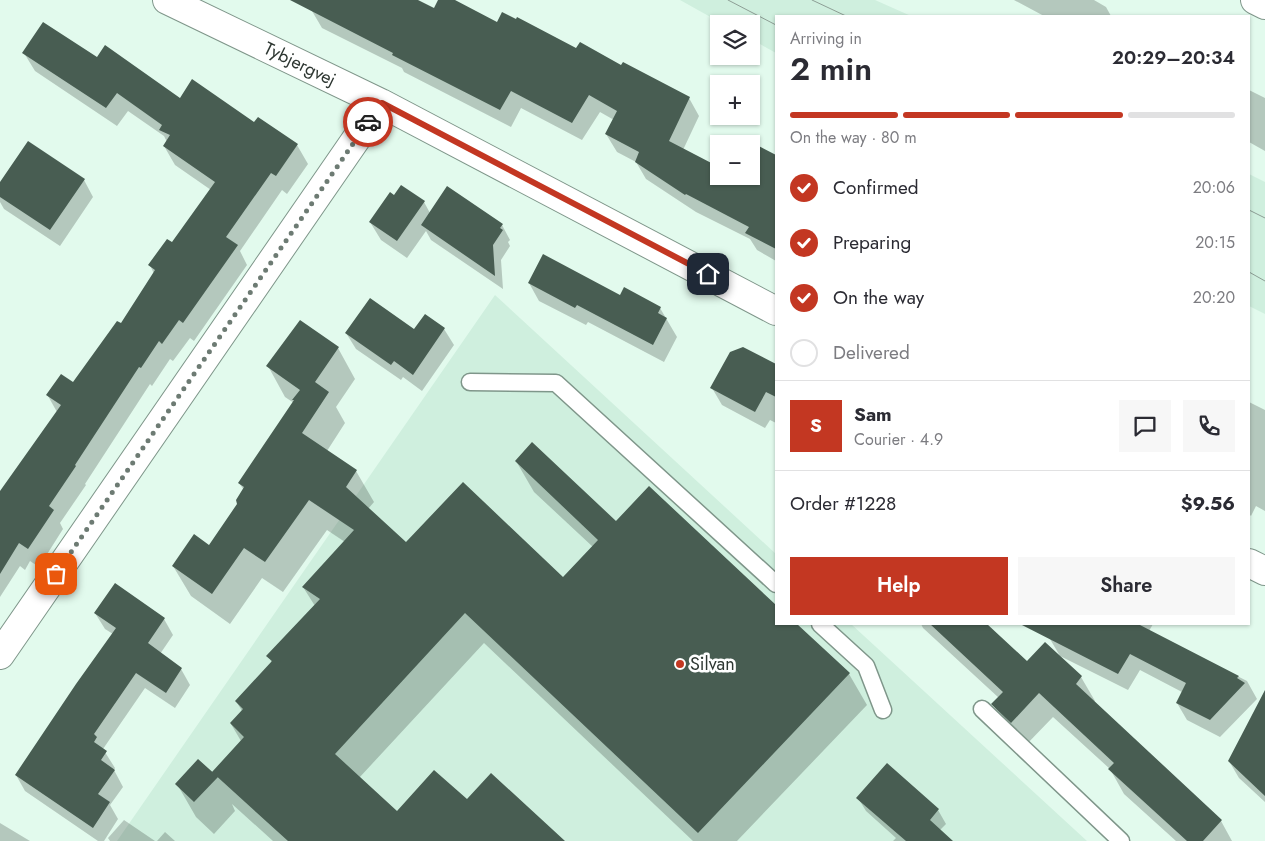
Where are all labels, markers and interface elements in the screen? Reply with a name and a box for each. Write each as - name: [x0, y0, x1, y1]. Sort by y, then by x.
- map controls: [710, 15, 760, 185]
- button: layers: [710, 15, 760, 65]
- text: Arriving in: [790, 27, 862, 50]
- street label: Tybjergvej: [260, 35, 340, 93]
- text: 20:29–20:34: [1112, 44, 1235, 71]
- text: 2 min: [790, 46, 872, 92]
- button: +: [710, 75, 760, 125]
- courier: [343, 97, 393, 147]
- icon: car: [354, 108, 382, 136]
- text: On the way · 80 m: [790, 126, 917, 149]
- button: −: [710, 135, 760, 185]
- icon: check: [790, 174, 818, 202]
- text: Confirmed: [833, 174, 919, 201]
- text: 20:06: [1193, 176, 1235, 199]
- icon: check: [790, 229, 818, 257]
- text: Preparing: [833, 229, 911, 256]
- text: 20:15: [1195, 231, 1235, 254]
- pin: [687, 253, 729, 295]
- icon: home: [694, 260, 722, 288]
- icon: check: [790, 284, 818, 312]
- text: On the way: [833, 284, 924, 311]
- text: 20:20: [1193, 286, 1235, 309]
- text: Delivered: [833, 339, 910, 366]
- button: chat: [1119, 400, 1171, 452]
- button: phone: [1183, 400, 1235, 452]
- text: Sam: [854, 401, 892, 428]
- text: S: [810, 412, 822, 439]
- text: Courier · 4.9: [854, 428, 943, 451]
- text: Order #1228: [790, 490, 896, 517]
- text: $9.56: [1181, 490, 1235, 517]
- pin: [35, 553, 77, 595]
- button: Help: [790, 557, 1008, 615]
- button: Share: [1018, 557, 1235, 615]
- icon: bag: [42, 560, 70, 588]
- place label: Silvan: [690, 651, 735, 677]
- marker: Silvan: [674, 658, 686, 670]

